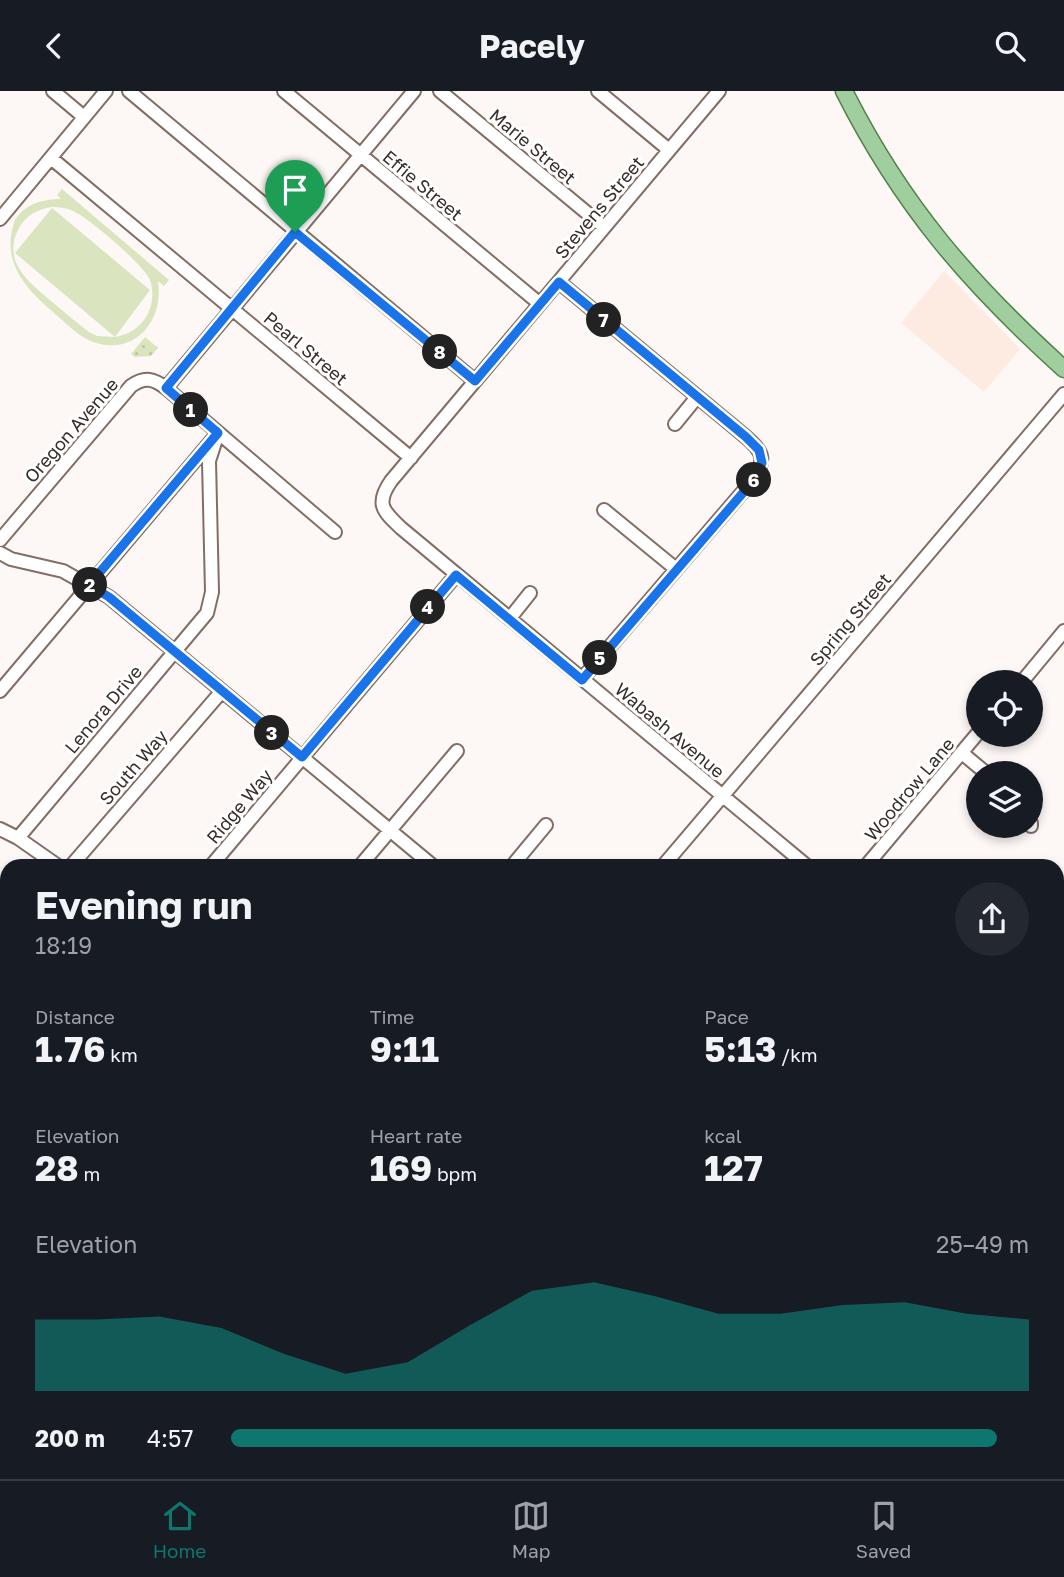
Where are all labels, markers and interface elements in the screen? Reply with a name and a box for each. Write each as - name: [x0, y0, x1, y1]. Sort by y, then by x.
- icon: back: [35, 27, 73, 65]
- text: Pacely: [479, 27, 585, 65]
- icon: search: [991, 27, 1029, 65]
- street label: Marie Street: [485, 104, 581, 188]
- street label: Effie Street: [379, 145, 467, 225]
- street label: Stevens Street: [550, 151, 648, 263]
- pin: [265, 160, 325, 232]
- icon: arrive: [276, 171, 314, 209]
- pin: 7: [586, 303, 622, 337]
- street label: Pearl Street: [260, 307, 352, 389]
- text: 7: [598, 308, 609, 331]
- pin: 8: [422, 335, 458, 369]
- text: 8: [433, 340, 446, 363]
- street label: Oregon Avenue: [20, 373, 122, 487]
- pin: 1: [174, 393, 208, 427]
- text: 1: [186, 398, 195, 421]
- pin: 6: [736, 463, 772, 497]
- text: 6: [747, 468, 760, 491]
- pin: 2: [72, 567, 108, 603]
- street label: Spring Street: [805, 568, 895, 670]
- text: 2: [84, 573, 95, 596]
- pin: 4: [410, 589, 446, 625]
- text: 4: [422, 595, 433, 618]
- pin: 5: [582, 641, 618, 675]
- text: 5: [594, 646, 605, 669]
- street label: Lenora Drive: [60, 660, 146, 758]
- map controls: [966, 670, 1043, 838]
- button: locate: [966, 670, 1043, 747]
- street label: Wabash Avenue: [611, 678, 729, 782]
- pin: 3: [254, 715, 290, 751]
- text: 3: [266, 721, 277, 744]
- street label: South Way: [94, 725, 172, 809]
- street label: Woodrow Lane: [859, 733, 959, 845]
- button: layers: [966, 761, 1043, 838]
- street label: Ridge Way: [201, 764, 277, 848]
- text: Evening run: [35, 882, 253, 927]
- button: share: [955, 882, 1029, 956]
- text: 18:19: [35, 931, 92, 959]
- text: Distance: [35, 1005, 115, 1028]
- text: Time: [370, 1005, 414, 1028]
- text: Pace: [704, 1005, 749, 1028]
- text: 1.76: [35, 1028, 106, 1070]
- text: 9:11: [370, 1028, 439, 1070]
- text: 5:13: [704, 1028, 776, 1070]
- text: km: [106, 1043, 138, 1066]
- text: /km: [776, 1043, 818, 1066]
- text: Elevation: [35, 1124, 120, 1147]
- text: Heart rate: [370, 1124, 462, 1147]
- text: kcal: [704, 1124, 742, 1147]
- text: 28: [35, 1147, 79, 1189]
- text: 169: [370, 1147, 432, 1189]
- text: 127: [704, 1147, 763, 1189]
- text: m: [79, 1162, 100, 1185]
- text: bpm: [432, 1162, 477, 1185]
- text: Elevation: [35, 1230, 137, 1258]
- text: 25–49 m: [936, 1230, 1029, 1258]
- text: 200 m: [35, 1424, 105, 1452]
- text: 4:57: [147, 1424, 193, 1452]
- tab: Home: [153, 1497, 206, 1562]
- tab: Map: [512, 1497, 550, 1562]
- tab: Saved: [856, 1497, 911, 1562]

